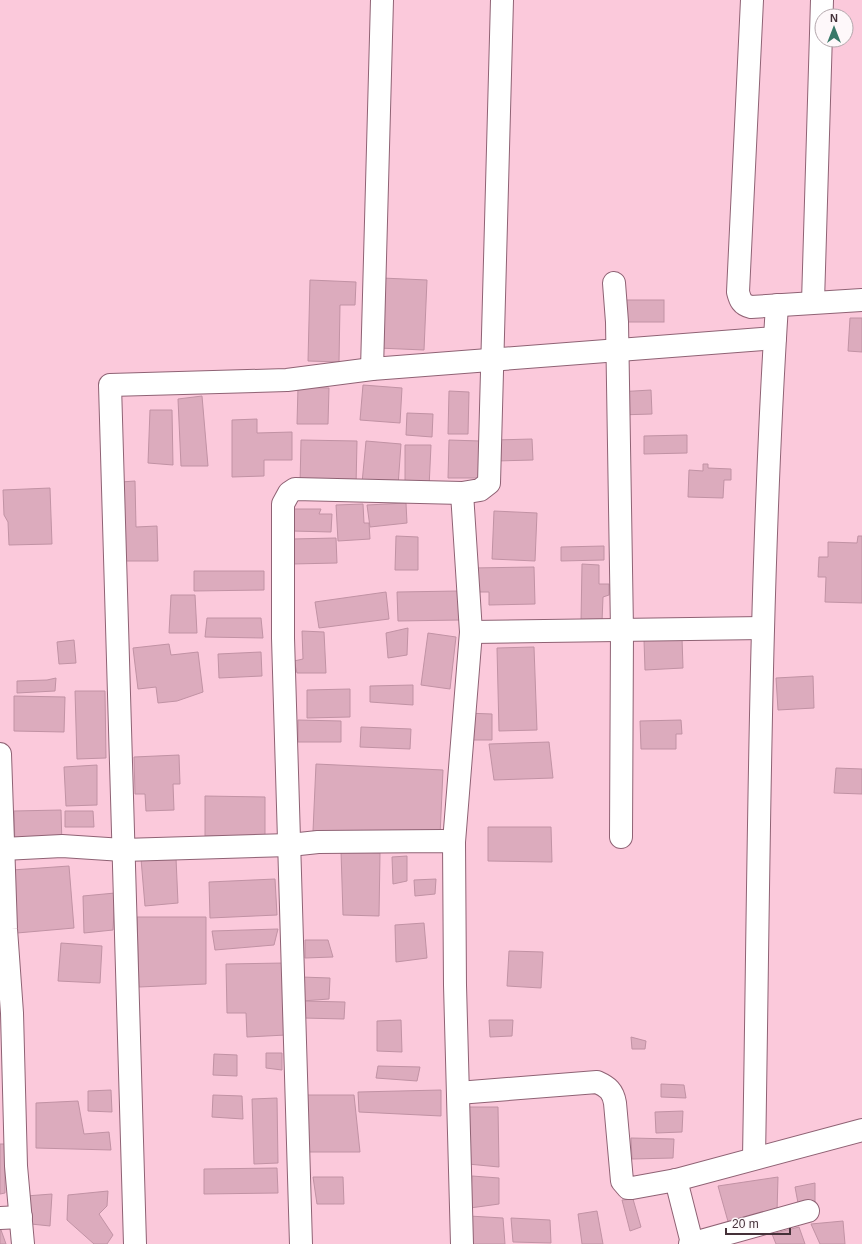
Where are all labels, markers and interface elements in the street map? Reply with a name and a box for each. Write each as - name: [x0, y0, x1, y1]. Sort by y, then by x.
- north arrow: [814, 8, 854, 48]
- text: N: [830, 12, 838, 24]
- scale bar: [726, 1210, 790, 1236]
- text: 20 m: [732, 1217, 759, 1231]

